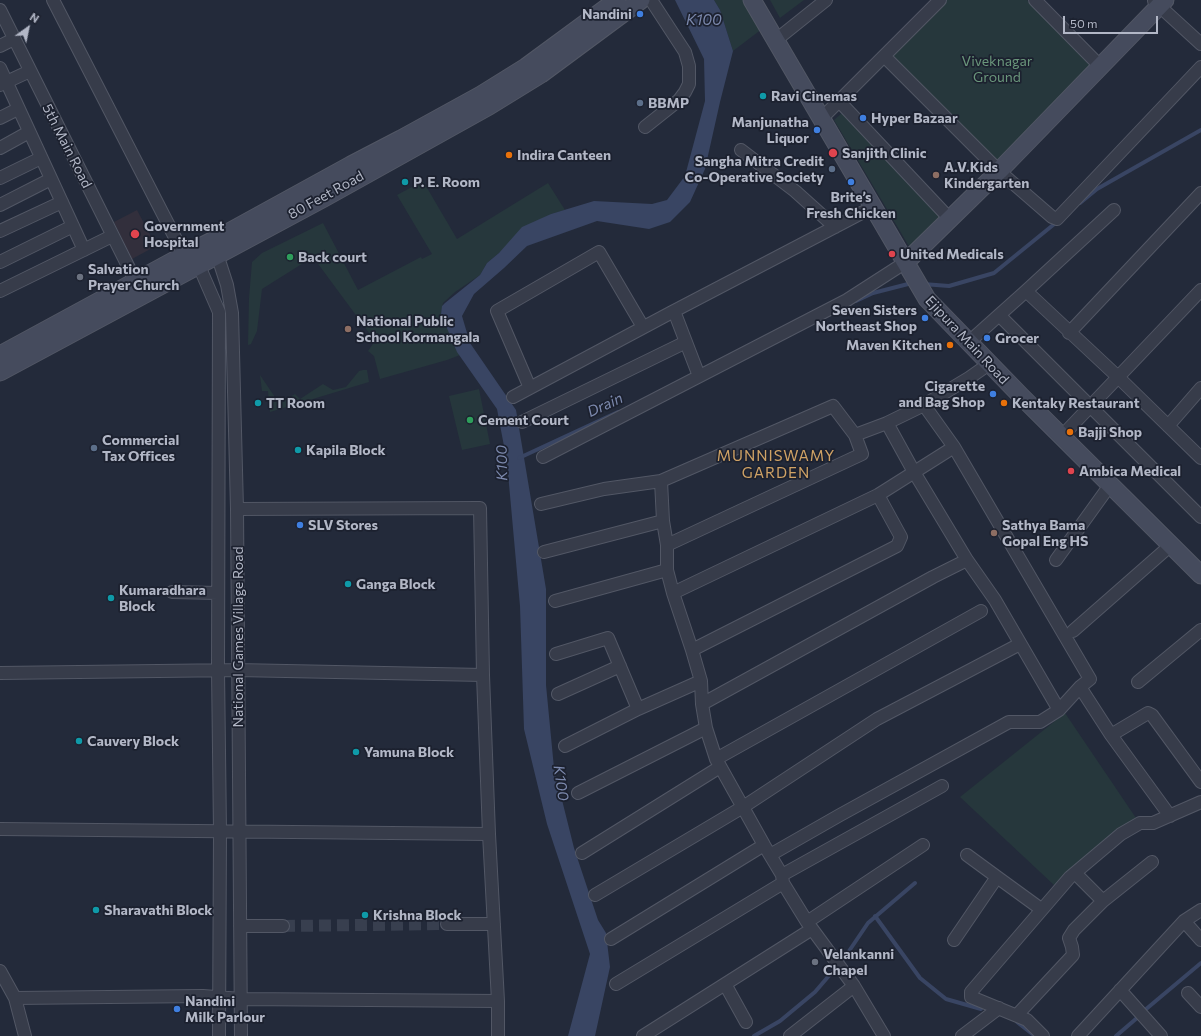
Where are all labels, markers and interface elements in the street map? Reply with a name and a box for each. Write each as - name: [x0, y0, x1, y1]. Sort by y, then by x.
- place label: Nandini: [582, 6, 632, 22]
- north arrow: [8, 8, 48, 48]
- scale bar: [1065, 8, 1160, 34]
- marker: Nandini: [635, 9, 645, 19]
- text: N: [28, 10, 42, 25]
- water label: K100: [686, 11, 722, 29]
- text: 50 m: [1070, 16, 1098, 30]
- park label: Viveknagar Ground: [962, 53, 1032, 86]
- place label: Ravi Cinemas: [771, 88, 857, 104]
- marker: Ravi Cinemas: [758, 91, 768, 101]
- place label: BBMP: [648, 95, 689, 111]
- marker: BBMP: [635, 98, 645, 108]
- street label: 5th Main Road: [39, 101, 95, 191]
- place label: Hyper Bazaar: [871, 110, 958, 126]
- marker: Hyper Bazaar: [858, 113, 868, 123]
- place label: Manjunatha Liquor: [731, 114, 809, 146]
- marker: Manjunatha Liquor: [812, 125, 822, 135]
- place label: Sanjith Clinic: [842, 145, 926, 161]
- place label: Indira Canteen: [517, 147, 611, 163]
- marker: Sanjith Clinic: [827, 147, 839, 159]
- marker: Indira Canteen: [504, 150, 514, 160]
- place label: Sangha Mitra Credit Co-Operative Society: [684, 153, 824, 186]
- place label: A.V.Kids Kindergarten: [944, 159, 1029, 192]
- marker: Sangha Mitra Credit Co-Operative Society: [827, 164, 837, 174]
- street label: 80 Feet Road: [285, 167, 367, 223]
- marker: A.V.Kids Kindergarten: [931, 170, 941, 180]
- place label: P. E. Room: [413, 174, 480, 190]
- marker: P. E. Room: [400, 177, 410, 187]
- marker: Brite’s Fresh Chicken: [846, 177, 856, 187]
- place label: Brite’s Fresh Chicken: [806, 189, 896, 222]
- place label: Government Hospital: [144, 218, 224, 250]
- marker: Government Hospital: [129, 228, 141, 240]
- place label: United Medicals: [900, 246, 1004, 262]
- place label: Back court: [298, 249, 367, 265]
- marker: United Medicals: [887, 249, 897, 259]
- marker: Back court: [285, 252, 295, 262]
- place label: Salvation Prayer Church: [88, 261, 179, 294]
- marker: Salvation Prayer Church: [75, 272, 85, 282]
- street label: Ejipura Main Road: [922, 292, 1012, 388]
- place label: Seven Sisters Northeast Shop: [815, 302, 917, 334]
- place label: National Public School Kormangala: [356, 313, 480, 346]
- marker: Seven Sisters Northeast Shop: [920, 313, 930, 323]
- marker: National Public School Kormangala: [343, 324, 353, 334]
- place label: Grocer: [995, 330, 1039, 346]
- marker: Grocer: [982, 333, 992, 343]
- place label: Maven Kitchen: [846, 337, 942, 353]
- marker: Maven Kitchen: [945, 340, 955, 350]
- place label: Cigarette and Bag Shop: [898, 378, 985, 410]
- water label: Drain: [584, 389, 626, 421]
- marker: Cigarette and Bag Shop: [988, 389, 998, 399]
- place label: TT Room: [266, 395, 325, 411]
- place label: Kentaky Restaurant: [1012, 395, 1140, 411]
- marker: TT Room: [253, 398, 263, 408]
- marker: Kentaky Restaurant: [999, 398, 1009, 408]
- place label: Cement Court: [478, 412, 569, 428]
- marker: Cement Court: [465, 415, 475, 425]
- place label: Bajji Shop: [1078, 424, 1142, 440]
- marker: Bajji Shop: [1065, 427, 1075, 437]
- place label: Commercial Tax Offices: [102, 432, 179, 464]
- place label: Kapila Block: [306, 442, 385, 458]
- marker: Commercial Tax Offices: [89, 443, 99, 453]
- marker: Kapila Block: [293, 445, 303, 455]
- water label: K100: [493, 445, 511, 481]
- district label: MUNNISWAMY GARDEN: [717, 447, 835, 482]
- place label: Ambica Medical: [1079, 463, 1181, 479]
- marker: Ambica Medical: [1066, 466, 1076, 476]
- place label: SLV Stores: [308, 517, 378, 533]
- place label: Sathya Bama Gopal Eng HS: [1002, 517, 1088, 550]
- marker: SLV Stores: [295, 520, 305, 530]
- marker: Sathya Bama Gopal Eng HS: [989, 528, 999, 538]
- street label: National Games Village Road: [230, 546, 246, 728]
- place label: Ganga Block: [356, 576, 436, 592]
- marker: Ganga Block: [343, 579, 353, 589]
- place label: Kumaradhara Block: [119, 582, 206, 614]
- marker: Kumaradhara Block: [106, 593, 116, 603]
- place label: Cauvery Block: [87, 733, 179, 749]
- marker: Cauvery Block: [74, 736, 84, 746]
- place label: Yamuna Block: [364, 744, 454, 760]
- marker: Yamuna Block: [351, 747, 361, 757]
- water label: K100: [550, 764, 572, 802]
- place label: Sharavathi Block: [104, 902, 212, 918]
- marker: Sharavathi Block: [91, 905, 101, 915]
- place label: Krishna Block: [373, 907, 461, 923]
- marker: Krishna Block: [360, 910, 370, 920]
- place label: Velankanni Chapel: [823, 946, 894, 978]
- marker: Velankanni Chapel: [810, 957, 820, 967]
- place label: Nandini Milk Parlour: [185, 993, 265, 1026]
- marker: Nandini Milk Parlour: [172, 1004, 182, 1014]

